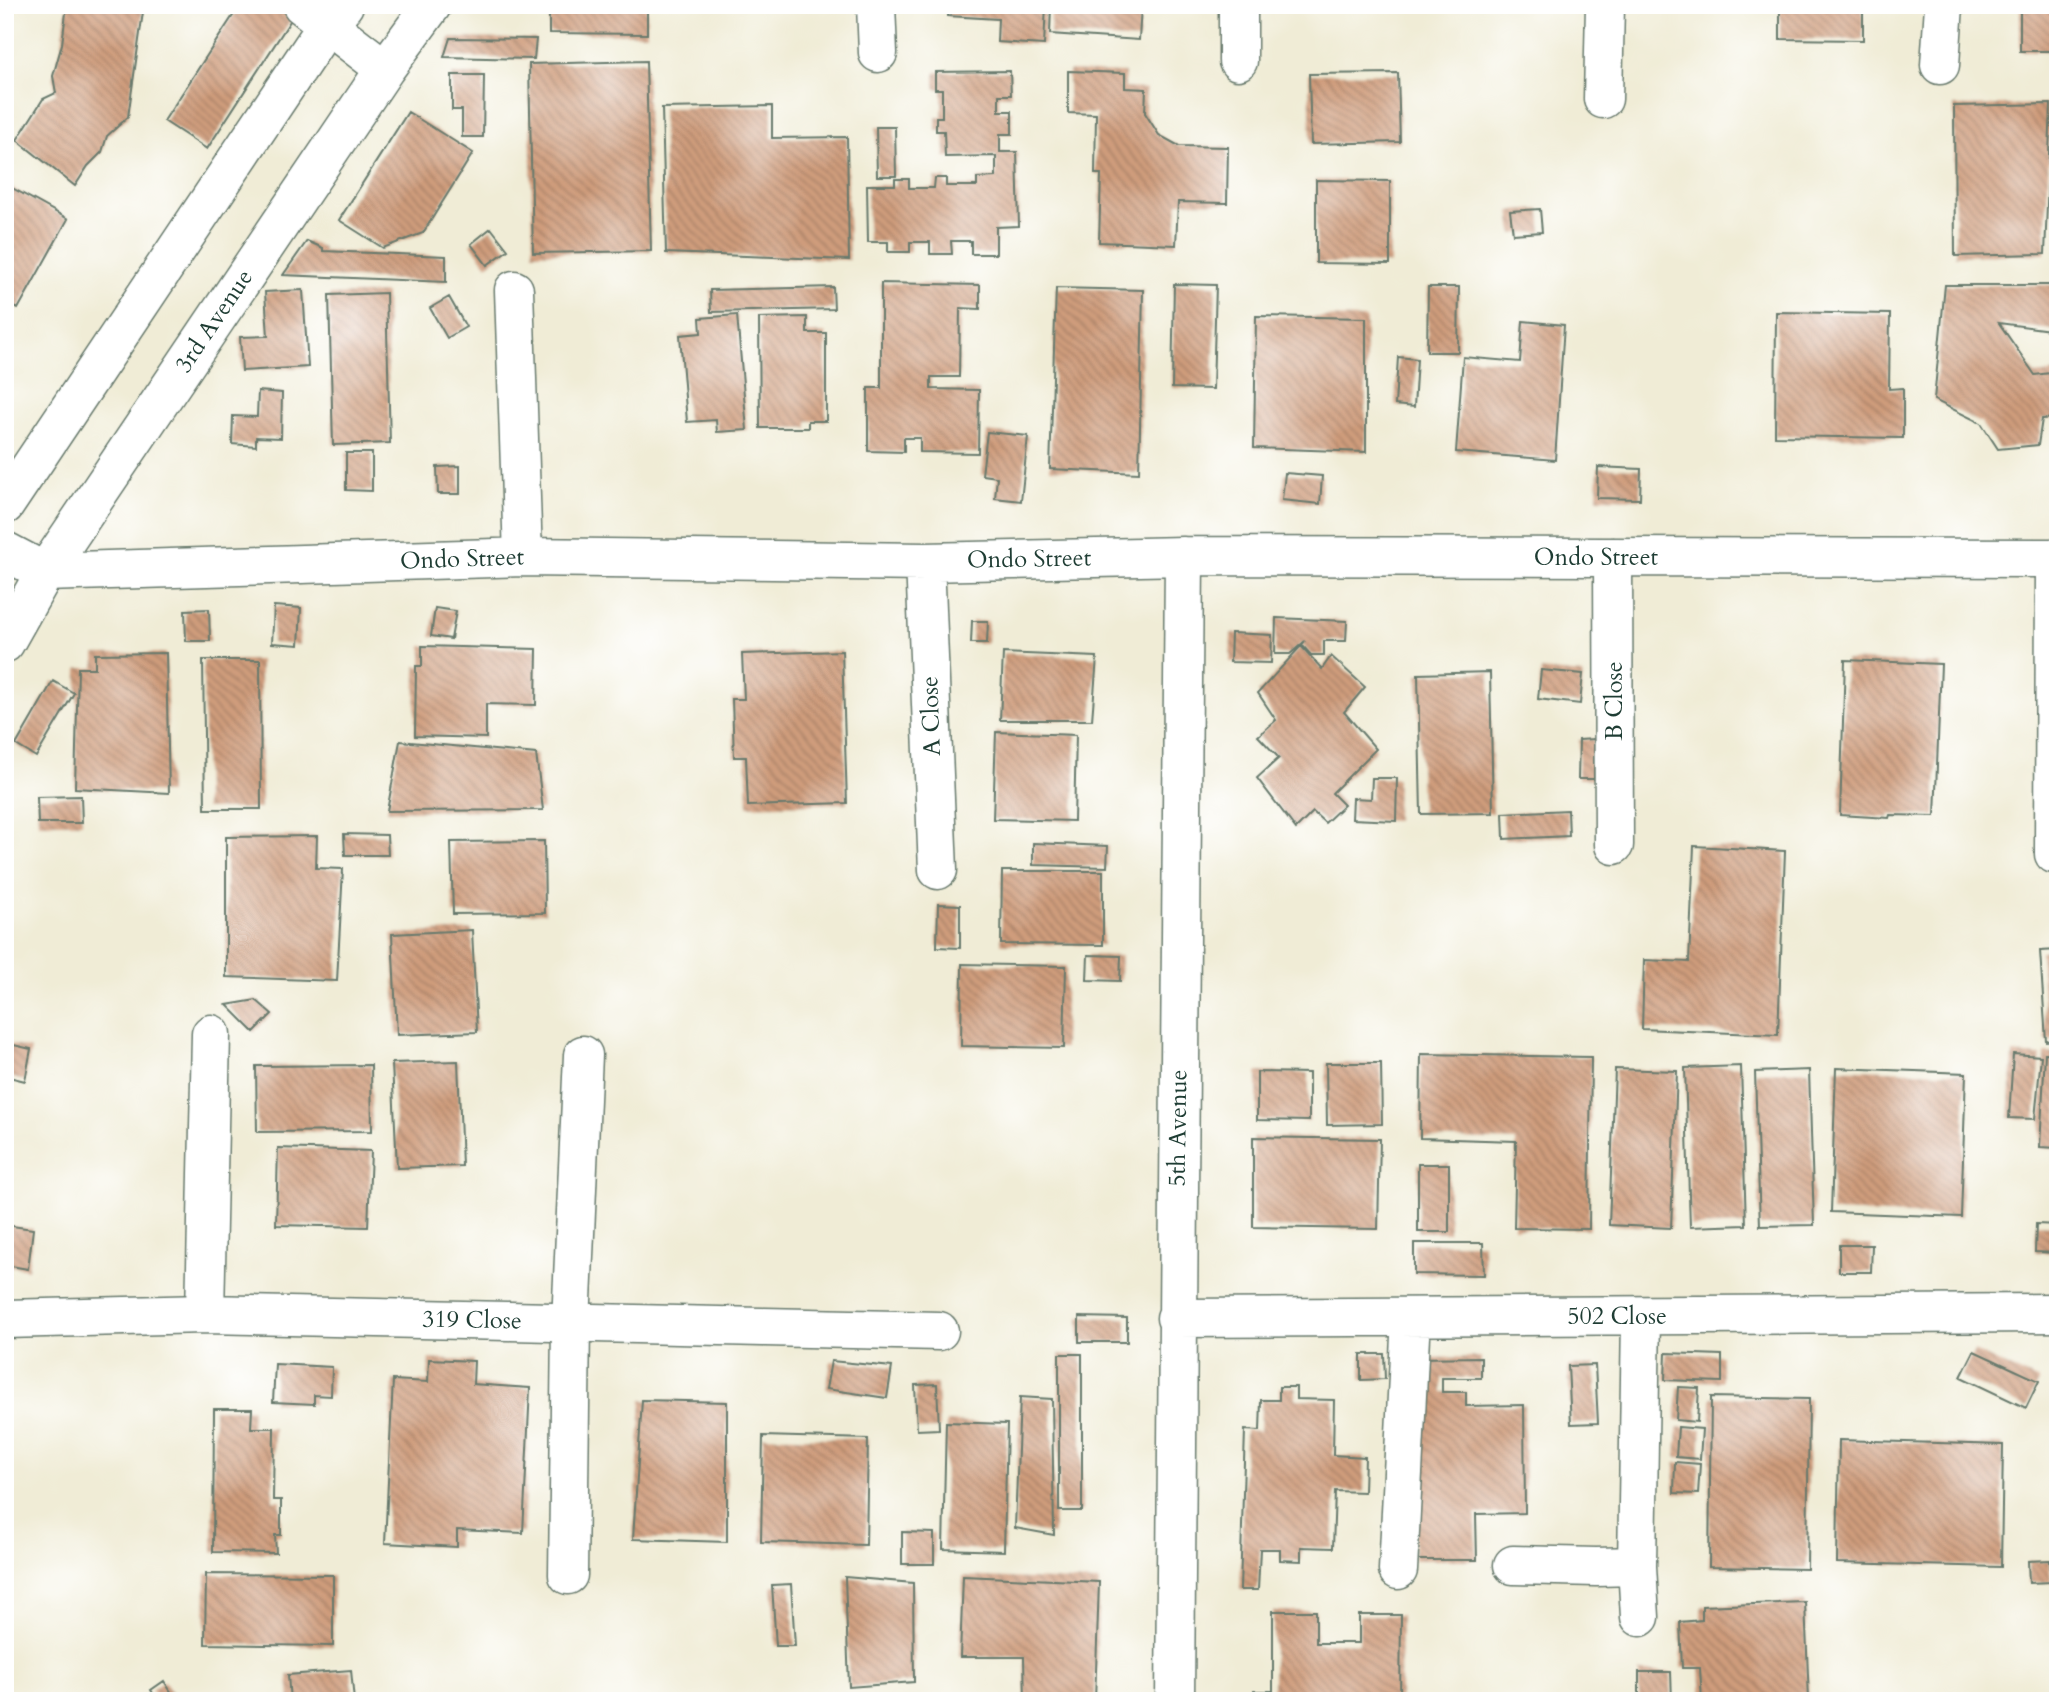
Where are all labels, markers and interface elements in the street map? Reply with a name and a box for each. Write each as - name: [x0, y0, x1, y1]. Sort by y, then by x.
- street label: 3rd Avenue: [167, 263, 261, 379]
- street label: Ondo Street: [399, 540, 525, 578]
- street label: Ondo Street: [967, 541, 1092, 577]
- street label: Ondo Street: [1534, 541, 1659, 574]
- street label: B Close: [1598, 661, 1631, 741]
- street label: A Close: [913, 676, 949, 756]
- street label: 5th Avenue: [1160, 1069, 1196, 1187]
- street label: 502 Close: [1567, 1300, 1667, 1333]
- street label: 319 Close: [422, 1303, 522, 1337]

